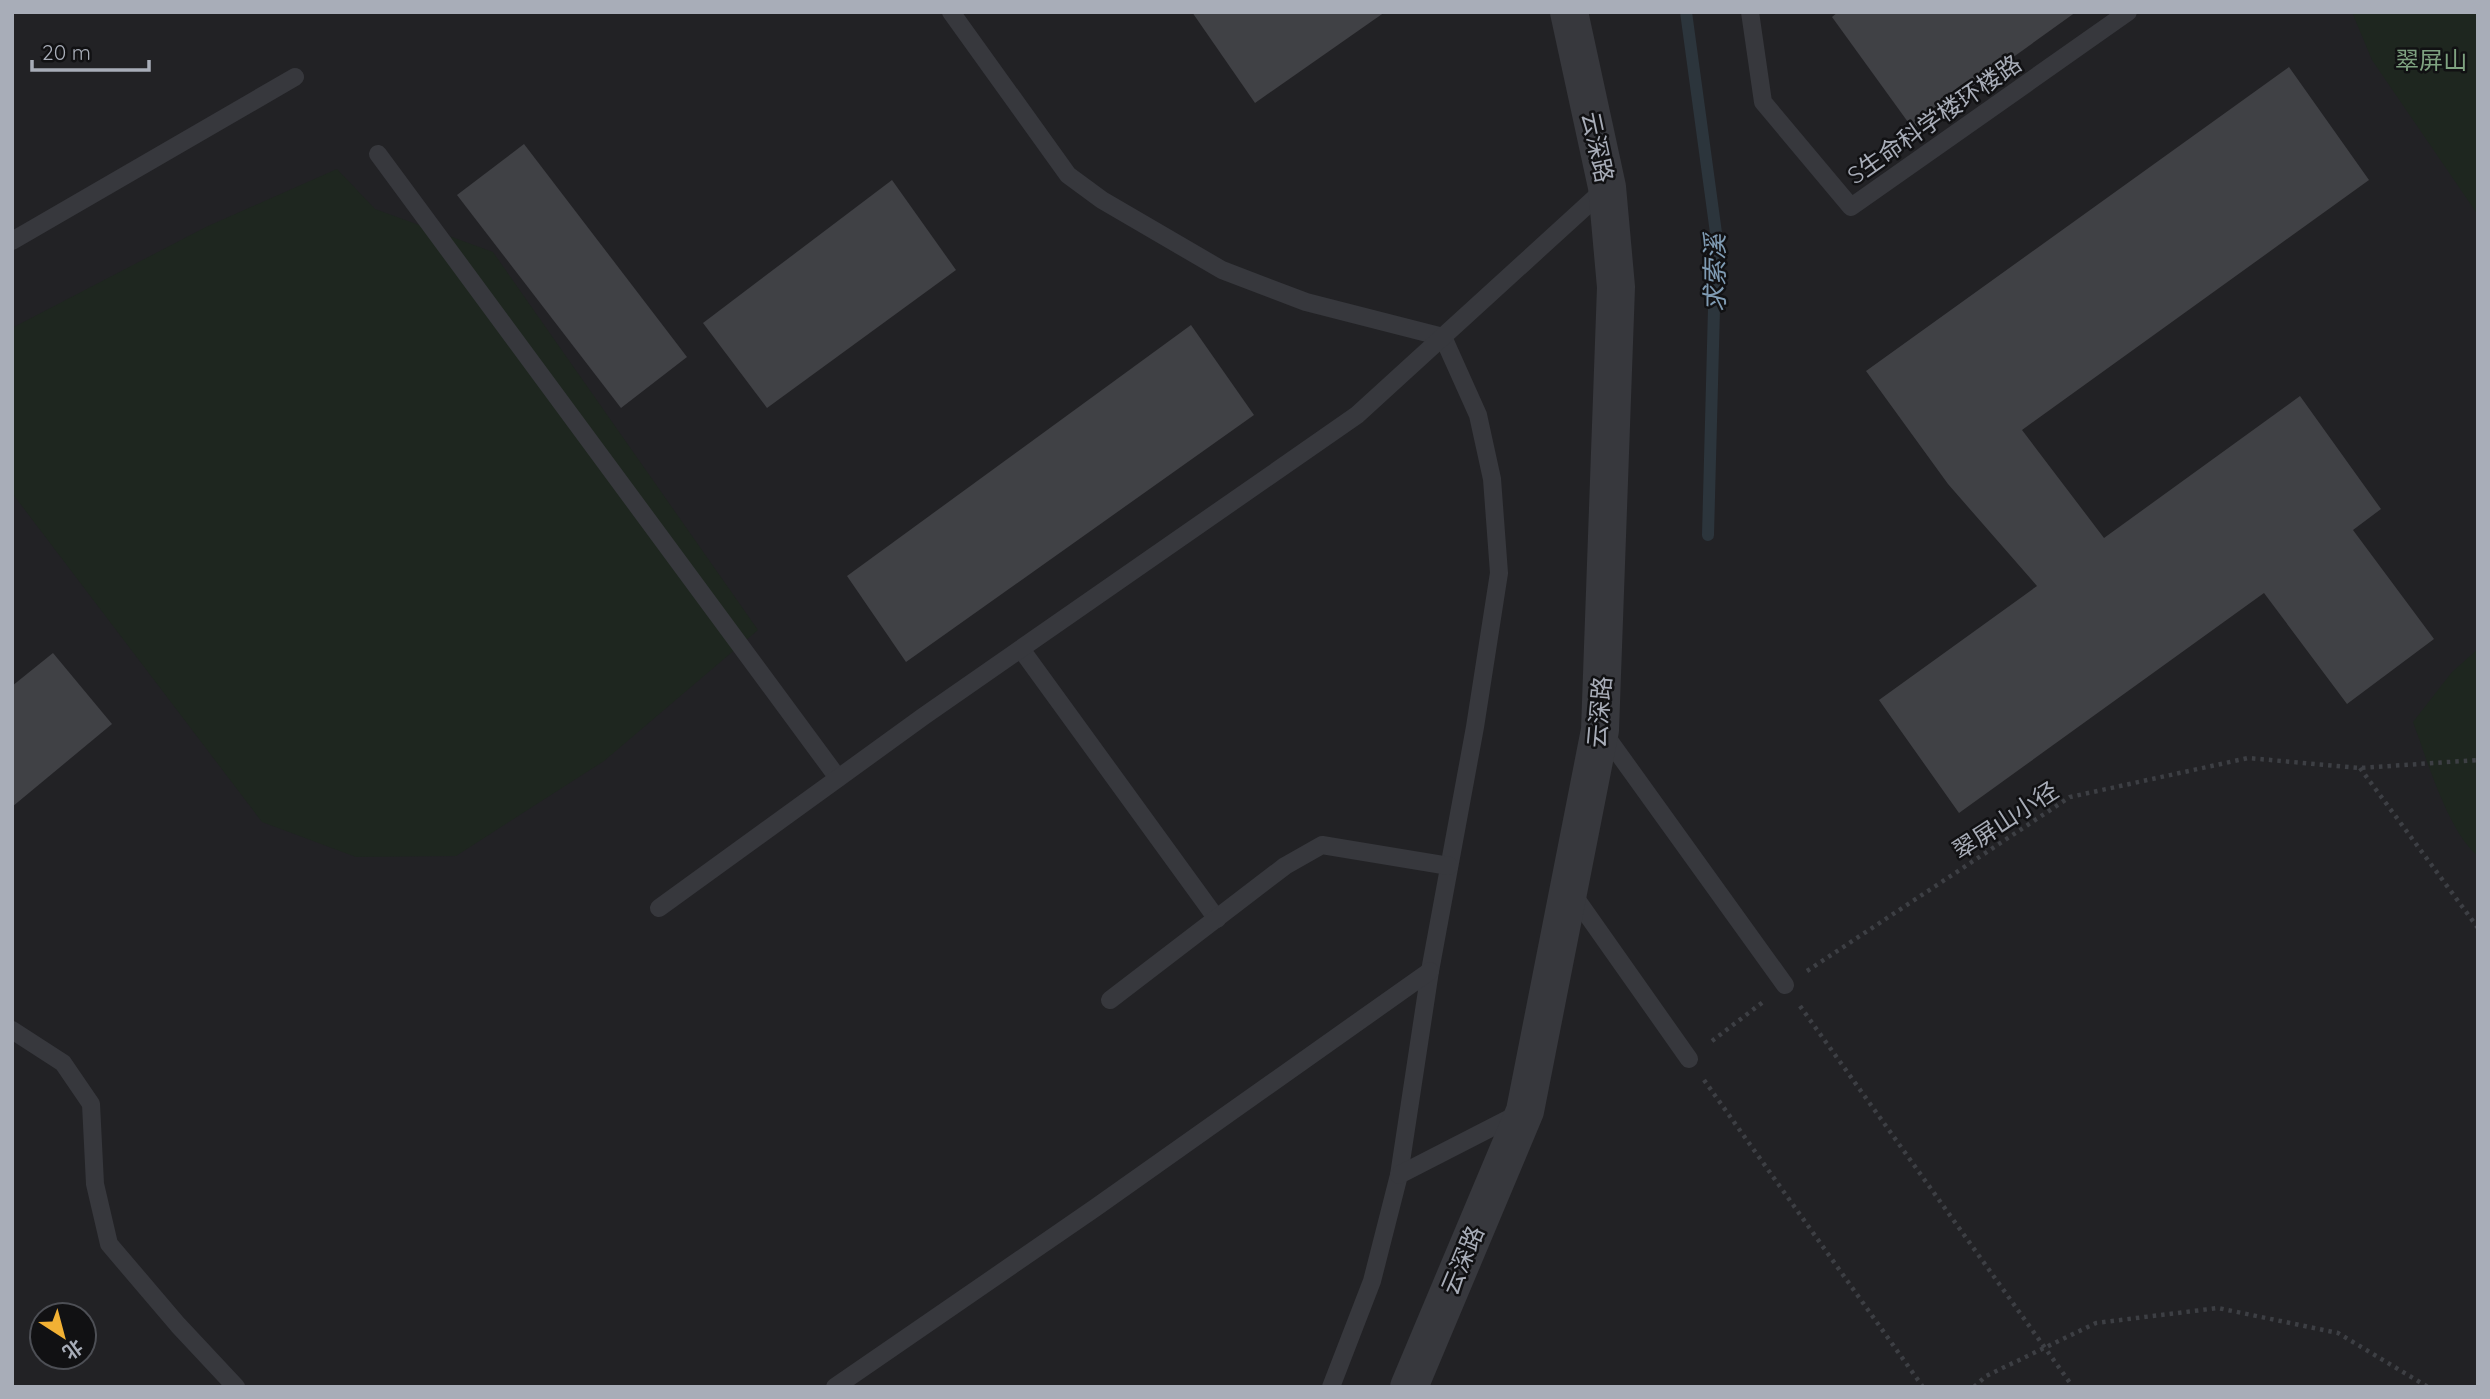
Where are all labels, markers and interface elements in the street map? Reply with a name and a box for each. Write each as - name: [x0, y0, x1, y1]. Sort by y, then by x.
- scale bar: [32, 28, 149, 72]
- text: 20 m: [42, 39, 91, 65]
- park label: 翠屏山: [2395, 45, 2467, 75]
- street label: S生命科学楼环楼路: [1841, 48, 2027, 190]
- street label: 云深路: [1576, 109, 1620, 185]
- water label: 求索溪: [1698, 231, 1731, 312]
- street label: 云深路: [1581, 675, 1617, 749]
- street label: 翠屏山小径: [1947, 775, 2063, 865]
- street label: 云深路: [1434, 1221, 1490, 1299]
- north arrow: [28, 1301, 98, 1371]
- text: 北: [58, 1334, 88, 1365]

